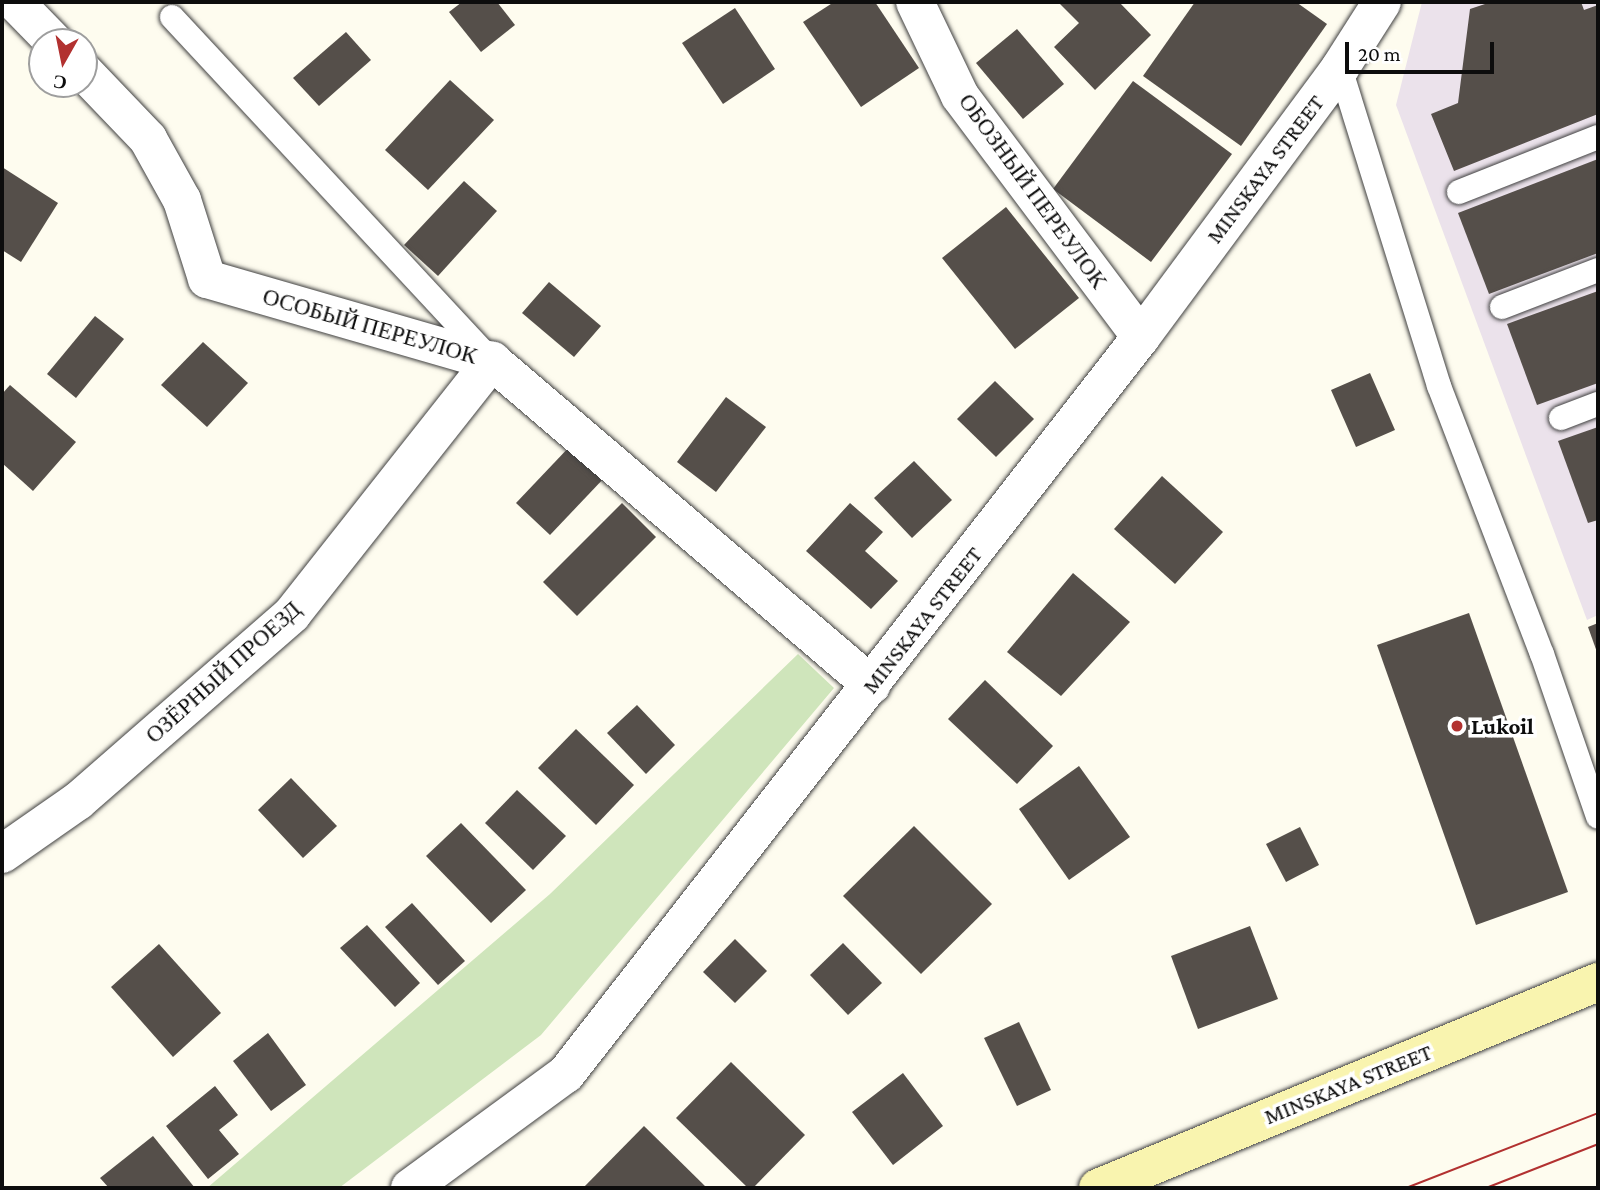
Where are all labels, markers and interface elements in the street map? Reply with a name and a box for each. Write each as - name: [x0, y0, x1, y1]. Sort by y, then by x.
- north arrow: [28, 28, 98, 98]
- scale bar: [1348, 28, 1497, 72]
- text: 20 m: [1358, 42, 1401, 66]
- text: С: [52, 71, 68, 94]
- street label: ОБОЗНЫЙ ПЕРЕУЛОК: [953, 88, 1113, 294]
- street label: MINSKAYA STREET: [1200, 89, 1330, 249]
- street label: ОСОБЫЙ ПЕРЕУЛОК: [260, 282, 480, 370]
- street label: MINSKAYA STREET: [856, 541, 988, 699]
- street label: ОЗЁРНЫЙ ПРОЕЗД: [140, 595, 306, 749]
- place label: Lukoil: [1471, 712, 1534, 740]
- marker: Lukoil: [1449, 718, 1465, 734]
- street label: MINSKAYA STREET: [1260, 1038, 1436, 1130]

